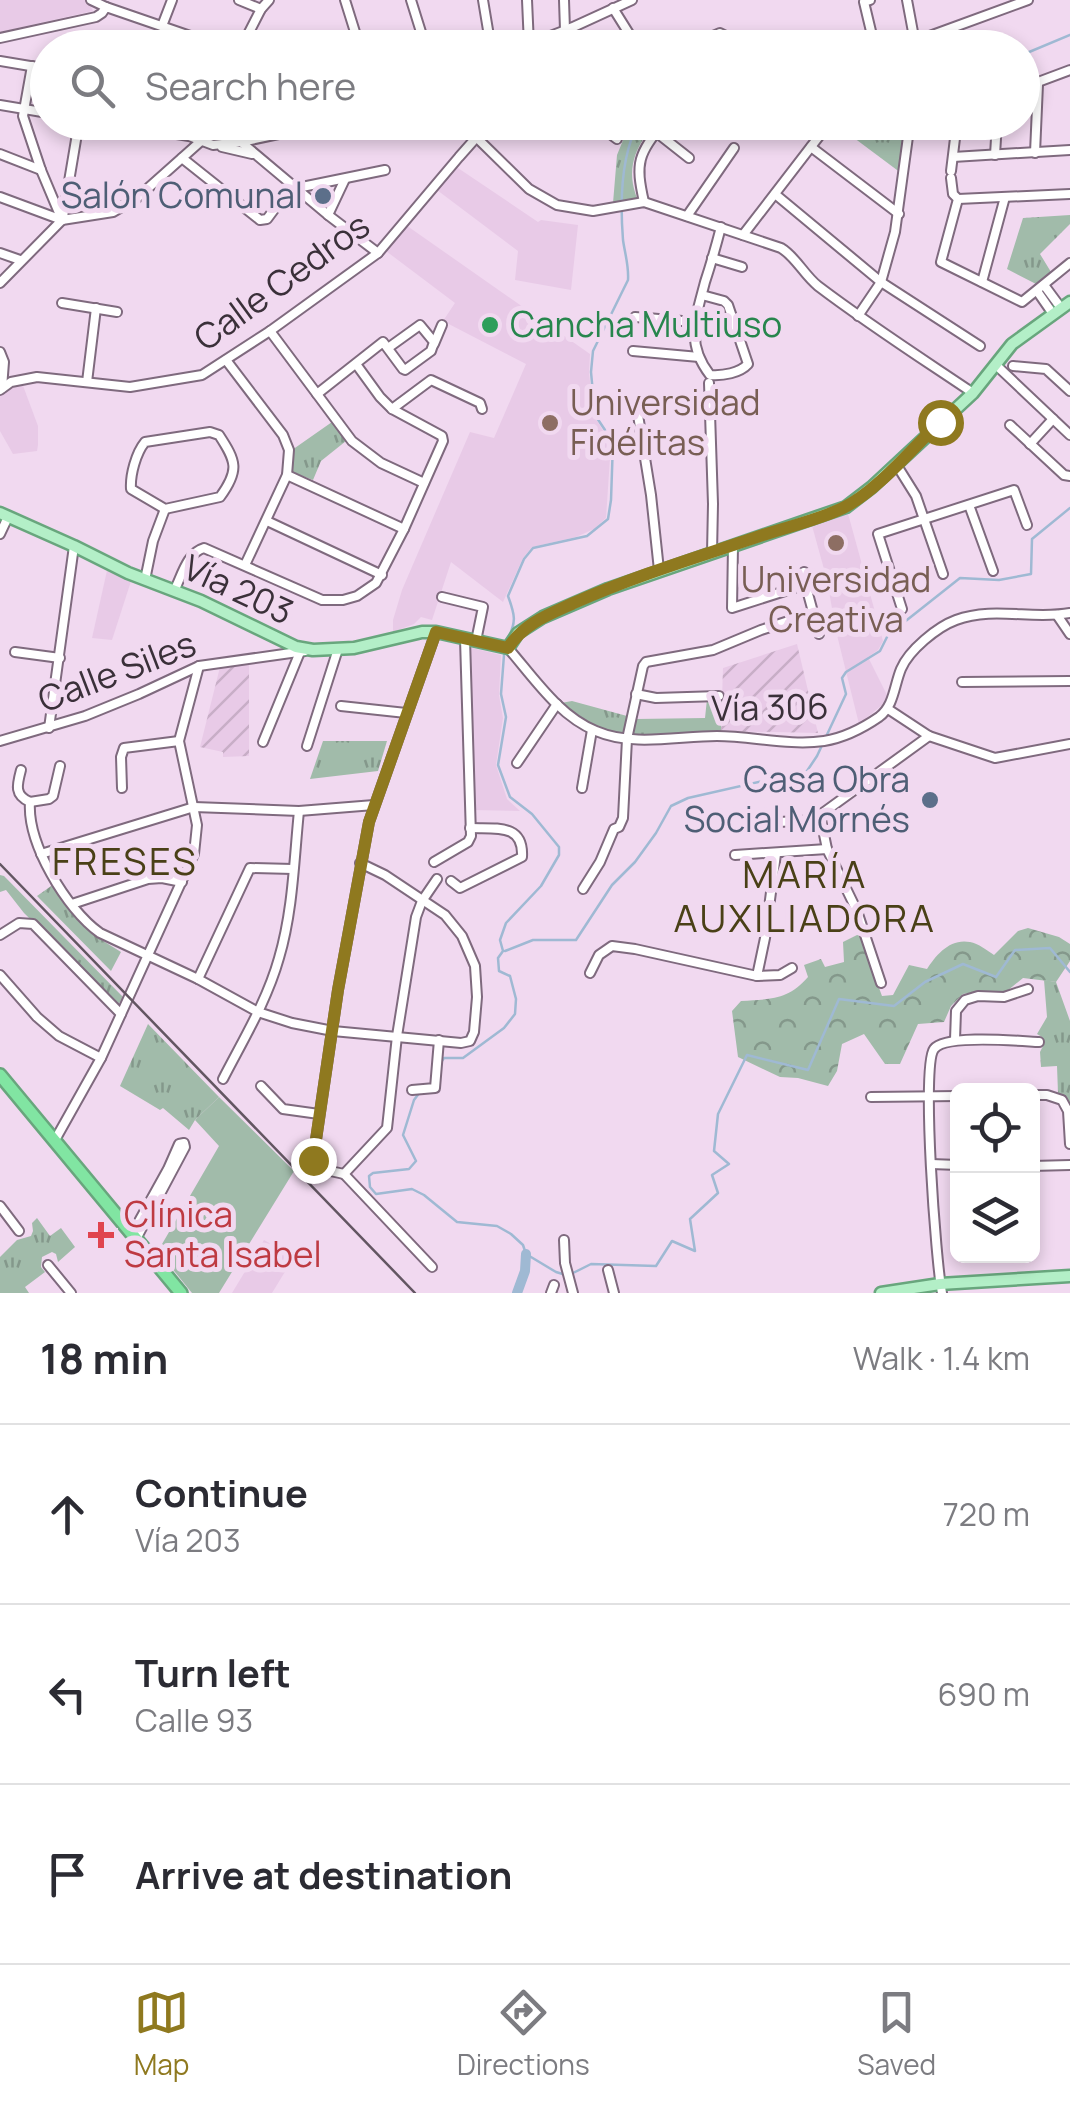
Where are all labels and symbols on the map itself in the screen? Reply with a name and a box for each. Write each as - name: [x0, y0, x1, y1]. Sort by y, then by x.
- place label: Salón Comunal: [61, 171, 303, 219]
- marker: Salón Comunal: [312, 185, 334, 207]
- street label: Calle Cedros: [184, 201, 379, 361]
- place label: Cancha Multiuso: [510, 300, 782, 348]
- marker: Cancha Multiuso: [479, 314, 501, 336]
- place label: Universidad Fidélitas: [570, 378, 760, 466]
- route start: [918, 400, 964, 446]
- marker: Universidad Fidélitas: [539, 412, 561, 434]
- marker: Universidad Creativa: [825, 532, 847, 554]
- street label: Vía 203: [176, 543, 301, 635]
- place label: Universidad Creativa: [741, 555, 931, 643]
- street label: Calle Siles: [31, 619, 202, 723]
- street label: Vía 306: [711, 682, 829, 732]
- place label: Casa Obra Social Mornés: [684, 755, 910, 843]
- marker: Casa Obra Social Mornés: [919, 789, 941, 811]
- district label: FRESES: [52, 834, 198, 886]
- district label: MARÍA AUXILIADORA: [674, 847, 936, 943]
- route end: [291, 1138, 337, 1184]
- place label: Clínica Santa Isabel: [124, 1190, 322, 1278]
- marker: Clínica Santa Isabel: [88, 1222, 114, 1248]

